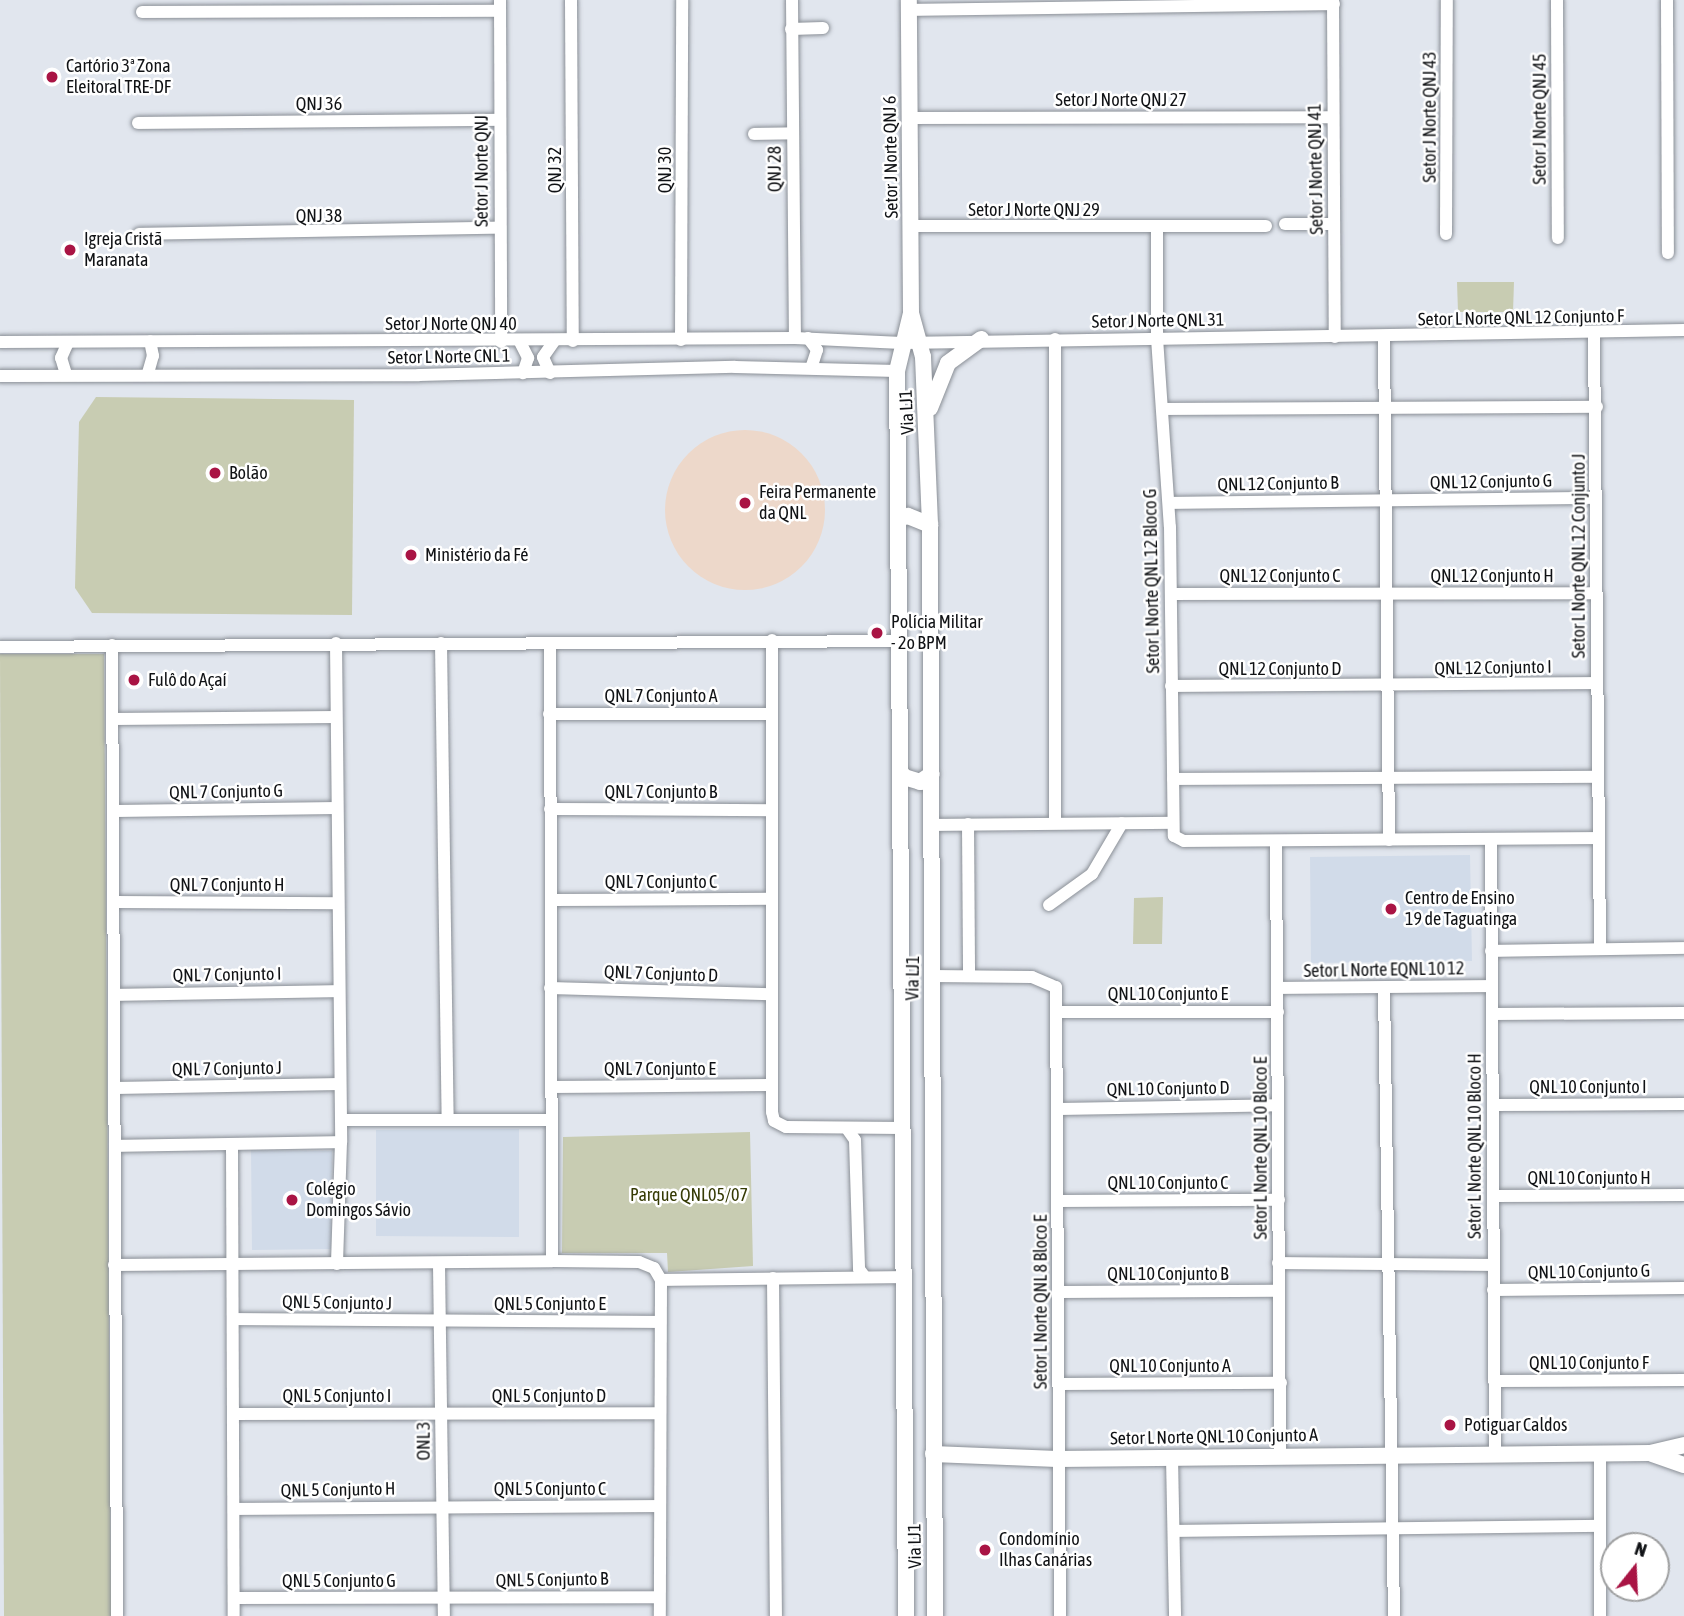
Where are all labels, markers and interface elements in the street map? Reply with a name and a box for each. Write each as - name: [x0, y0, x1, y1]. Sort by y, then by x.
- street label: Setor J Norte QNJ 43: [1419, 51, 1441, 183]
- street label: Setor J Norte QNJ 45: [1529, 53, 1551, 185]
- place label: Cartório 3ª Zona Eleitoral TRE-DF: [66, 56, 171, 98]
- marker: Cartório 3ª Zona Eleitoral TRE-DF: [44, 69, 60, 85]
- street label: Setor J Norte QNJ 27: [1055, 89, 1187, 111]
- street label: QNJ 36: [296, 93, 342, 115]
- street label: Setor J Norte QNJ 6: [879, 95, 903, 219]
- street label: Setor J Norte QNJ 41: [1304, 103, 1328, 235]
- street label: Setor J Norte QNJ: [471, 115, 493, 227]
- street label: QNJ 28: [764, 146, 786, 192]
- street label: QNJ 32: [544, 147, 566, 193]
- street label: QNJ 30: [654, 147, 676, 193]
- street label: Setor J Norte QNJ 29: [968, 199, 1100, 221]
- street label: QNJ 38: [296, 205, 342, 227]
- place label: Igreja Cristã Maranata: [84, 229, 162, 272]
- marker: Igreja Cristã Maranata: [62, 242, 78, 258]
- street label: Setor L Norte QNL 12 Conjunto F: [1418, 305, 1624, 331]
- street label: Setor J Norte QNL 31: [1092, 309, 1224, 333]
- street label: Setor J Norte QNJ 40: [385, 313, 517, 335]
- street label: Setor L Norte CNL 1: [387, 345, 511, 369]
- street label: Via LJ1: [895, 389, 919, 435]
- street label: Setor L Norte QNL 12 Conjunto J: [1568, 454, 1590, 658]
- place label: Bolão: [229, 462, 268, 484]
- marker: Bolão: [207, 465, 223, 481]
- street label: QNL 12 Conjunto G: [1430, 470, 1552, 494]
- street label: QNL 12 Conjunto B: [1217, 472, 1339, 496]
- place label: Feira Permanente da QNL: [759, 482, 876, 524]
- street label: Setor L Norte QNL 12 Bloco G: [1140, 488, 1164, 674]
- marker: Feira Permanente da QNL: [737, 495, 753, 511]
- place label: Ministério da Fé: [425, 544, 528, 566]
- marker: Ministério da Fé: [403, 547, 419, 563]
- street label: QNL 12 Conjunto C: [1220, 565, 1340, 587]
- street label: QNL 12 Conjunto H: [1430, 565, 1554, 587]
- place label: Polícia Militar - 2o BPM: [891, 612, 983, 654]
- marker: Polícia Militar - 2o BPM: [869, 625, 885, 641]
- street label: QNL 12 Conjunto I: [1434, 656, 1552, 680]
- street label: QNL 12 Conjunto D: [1219, 658, 1341, 680]
- place label: Fulô do Açaí: [148, 669, 227, 691]
- marker: Fulô do Açaí: [126, 672, 142, 688]
- street label: QNL 7 Conjunto A: [604, 685, 718, 707]
- street label: QNL 7 Conjunto G: [169, 780, 283, 804]
- street label: QNL 7 Conjunto B: [605, 781, 717, 803]
- street label: QNL 7 Conjunto C: [605, 871, 717, 893]
- street label: QNL 7 Conjunto H: [170, 874, 284, 896]
- place label: Centro de Ensino 19 de Taguatinga: [1405, 888, 1517, 930]
- marker: Centro de Ensino 19 de Taguatinga: [1383, 901, 1399, 917]
- street label: Via LJ1: [902, 955, 924, 1001]
- street label: Setor L Norte EQNL 10 12: [1303, 958, 1465, 982]
- street label: QNL 7 Conjunto D: [603, 961, 719, 987]
- street label: QNL 7 Conjunto I: [172, 963, 282, 987]
- street label: QNL 10 Conjunto E: [1108, 983, 1228, 1005]
- street label: Setor L Norte QNL 10 Bloco H: [1464, 1053, 1486, 1239]
- street label: Setor L Norte QNL 10 Bloco E: [1250, 1056, 1272, 1240]
- street label: QNL 7 Conjunto J: [172, 1057, 282, 1081]
- street label: QNL 7 Conjunto E: [604, 1058, 716, 1080]
- street label: QNL 10 Conjunto I: [1529, 1076, 1647, 1098]
- street label: QNL 10 Conjunto D: [1106, 1077, 1230, 1101]
- street label: QNL 10 Conjunto H: [1527, 1167, 1651, 1189]
- street label: QNL 10 Conjunto C: [1108, 1172, 1228, 1194]
- place label: Colégio Domingos Sávio: [306, 1179, 411, 1222]
- park label: Parque QNL05/07: [630, 1184, 748, 1206]
- marker: Colégio Domingos Sávio: [284, 1192, 300, 1208]
- street label: Setor L Norte QNL 8 Bloco E: [1030, 1215, 1052, 1389]
- street label: QNL 10 Conjunto G: [1528, 1260, 1650, 1284]
- street label: QNL 10 Conjunto B: [1107, 1263, 1229, 1285]
- street label: QNL 5 Conjunto J: [282, 1291, 392, 1315]
- street label: QNL 5 Conjunto E: [494, 1293, 606, 1315]
- street label: QNL 10 Conjunto F: [1529, 1352, 1649, 1374]
- street label: QNL 10 Conjunto A: [1109, 1355, 1231, 1377]
- street label: QNL 5 Conjunto I: [283, 1385, 391, 1407]
- street label: QNL 5 Conjunto D: [492, 1385, 606, 1407]
- place label: Potiguar Caldos: [1464, 1414, 1567, 1436]
- marker: Potiguar Caldos: [1442, 1417, 1458, 1433]
- street label: ONL 3: [413, 1421, 435, 1461]
- street label: Setor L Norte QNL 10 Conjunto A: [1110, 1424, 1318, 1450]
- street label: QNL 5 Conjunto H: [280, 1478, 396, 1502]
- street label: QNL 5 Conjunto C: [494, 1478, 606, 1500]
- street label: Via LJ1: [904, 1523, 926, 1569]
- place label: Condomínio Ilhas Canárias: [999, 1529, 1092, 1572]
- north arrow: [1600, 1532, 1670, 1602]
- text: N: [1632, 1537, 1650, 1561]
- marker: Condomínio Ilhas Canárias: [977, 1542, 993, 1558]
- street label: QNL 5 Conjunto B: [495, 1568, 609, 1592]
- street label: QNL 5 Conjunto G: [282, 1570, 396, 1592]

